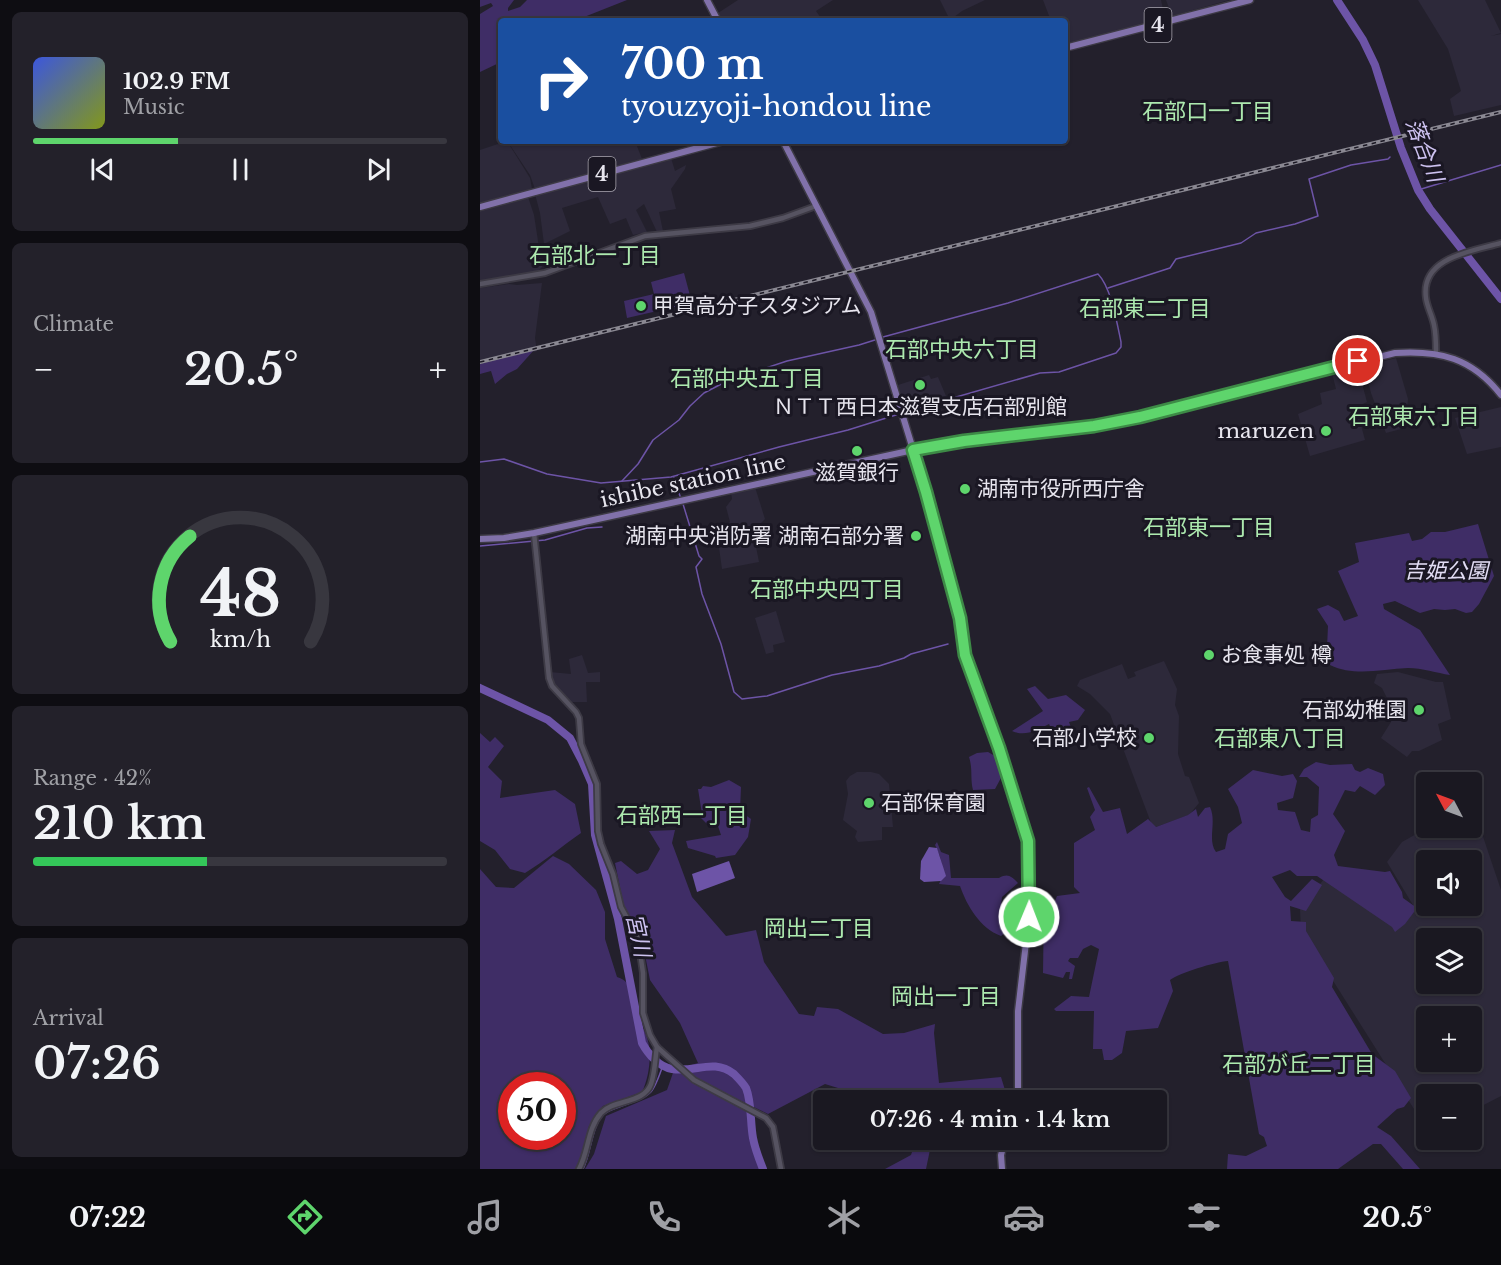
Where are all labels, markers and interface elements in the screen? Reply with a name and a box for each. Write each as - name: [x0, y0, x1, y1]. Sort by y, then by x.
- road number: 4: [1144, 8, 1172, 42]
- text: 700 m: [621, 38, 764, 90]
- icon: right: [522, 42, 600, 120]
- text: 102.9 FM: [123, 68, 230, 95]
- text: tyouzyoji-hondou line: [621, 90, 932, 123]
- text: Music: [123, 95, 184, 119]
- district label: 石部口一丁目: [1142, 98, 1274, 125]
- water label: 落合川: [1400, 115, 1450, 188]
- icon: previous: [86, 153, 119, 186]
- icon: pause: [224, 153, 257, 186]
- icon: next: [362, 153, 395, 186]
- road number: 4: [588, 157, 616, 191]
- district label: 石部北一丁目: [529, 242, 661, 269]
- place label: 甲賀高分子スタジアム: [653, 293, 862, 319]
- district label: 石部東二丁目: [1079, 295, 1211, 322]
- marker: 甲賀高分子スタジアム: [634, 299, 648, 313]
- text: Climate: [33, 312, 114, 336]
- pin: [1332, 335, 1383, 386]
- district label: 石部中央六丁目: [885, 336, 1039, 363]
- text: 20.5°: [184, 341, 299, 397]
- icon: arrive: [1341, 344, 1374, 377]
- text: −: [33, 349, 54, 390]
- text: +: [429, 349, 447, 390]
- district label: 石部中央五丁目: [670, 365, 824, 392]
- marker: ＮＴＴ西日本滋賀支店石部別館: [913, 378, 927, 392]
- place label: ＮＴＴ西日本滋賀支店石部別館: [773, 394, 1067, 420]
- district label: 石部東六丁目: [1348, 403, 1480, 430]
- place label: maruzen: [1218, 418, 1314, 444]
- marker: maruzen: [1319, 424, 1333, 438]
- marker: 滋賀銀行: [850, 444, 864, 458]
- street label: ishibe station line: [598, 449, 788, 513]
- place label: 滋賀銀行: [815, 460, 899, 486]
- place label: 湖南市役所西庁舎: [977, 476, 1145, 502]
- marker: 湖南市役所西庁舎: [958, 482, 972, 496]
- district label: 石部東一丁目: [1143, 514, 1275, 541]
- place label: 湖南中央消防署 湖南石部分署: [625, 523, 904, 549]
- marker: 湖南中央消防署 湖南石部分署: [909, 529, 923, 543]
- text: 48: [199, 555, 281, 633]
- park label: 吉姫公園: [1404, 558, 1491, 584]
- district label: 石部中央四丁目: [750, 576, 904, 603]
- text: km/h: [210, 626, 271, 653]
- place label: お食事処 樽: [1221, 642, 1332, 668]
- marker: お食事処 樽: [1202, 648, 1216, 662]
- place label: 石部幼稚園: [1302, 697, 1407, 723]
- marker: 石部幼稚園: [1412, 703, 1426, 717]
- place label: 石部小学校: [1032, 725, 1137, 751]
- district label: 石部東八丁目: [1214, 725, 1346, 752]
- marker: 石部小学校: [1142, 731, 1156, 745]
- text: Range · 42%: [33, 766, 152, 790]
- north arrow: [1416, 772, 1482, 838]
- map controls: [1416, 772, 1482, 1150]
- place label: 石部保育園: [881, 790, 986, 816]
- text: 210 km: [33, 795, 206, 851]
- marker: 石部保育園: [862, 796, 876, 810]
- district label: 石部西一丁目: [616, 802, 748, 829]
- button: sound: [1416, 850, 1482, 916]
- position arrow: [997, 885, 1061, 949]
- water label: 宮川: [621, 911, 657, 961]
- district label: 岡出二丁目: [764, 915, 874, 942]
- button: layers: [1416, 928, 1482, 994]
- district label: 岡出一丁目: [891, 983, 1001, 1010]
- text: Arrival: [33, 1006, 104, 1030]
- button: +: [1416, 1006, 1482, 1072]
- text: 07:26: [33, 1035, 161, 1091]
- district label: 石部が丘二丁目: [1222, 1051, 1376, 1078]
- speed limit sign: 50: [498, 1072, 576, 1150]
- button: −: [1416, 1084, 1482, 1150]
- text: 07:26 · 4 min · 1.4 km: [870, 1106, 1110, 1133]
- icon: directions: [284, 1196, 326, 1238]
- icon: music: [464, 1196, 506, 1238]
- icon: phone: [643, 1196, 685, 1238]
- icon: climate: [823, 1196, 865, 1238]
- icon: car: [1003, 1196, 1045, 1238]
- icon: filters: [1183, 1196, 1225, 1238]
- text: 07:22: [69, 1201, 146, 1234]
- text: 20.5°: [1363, 1201, 1432, 1234]

